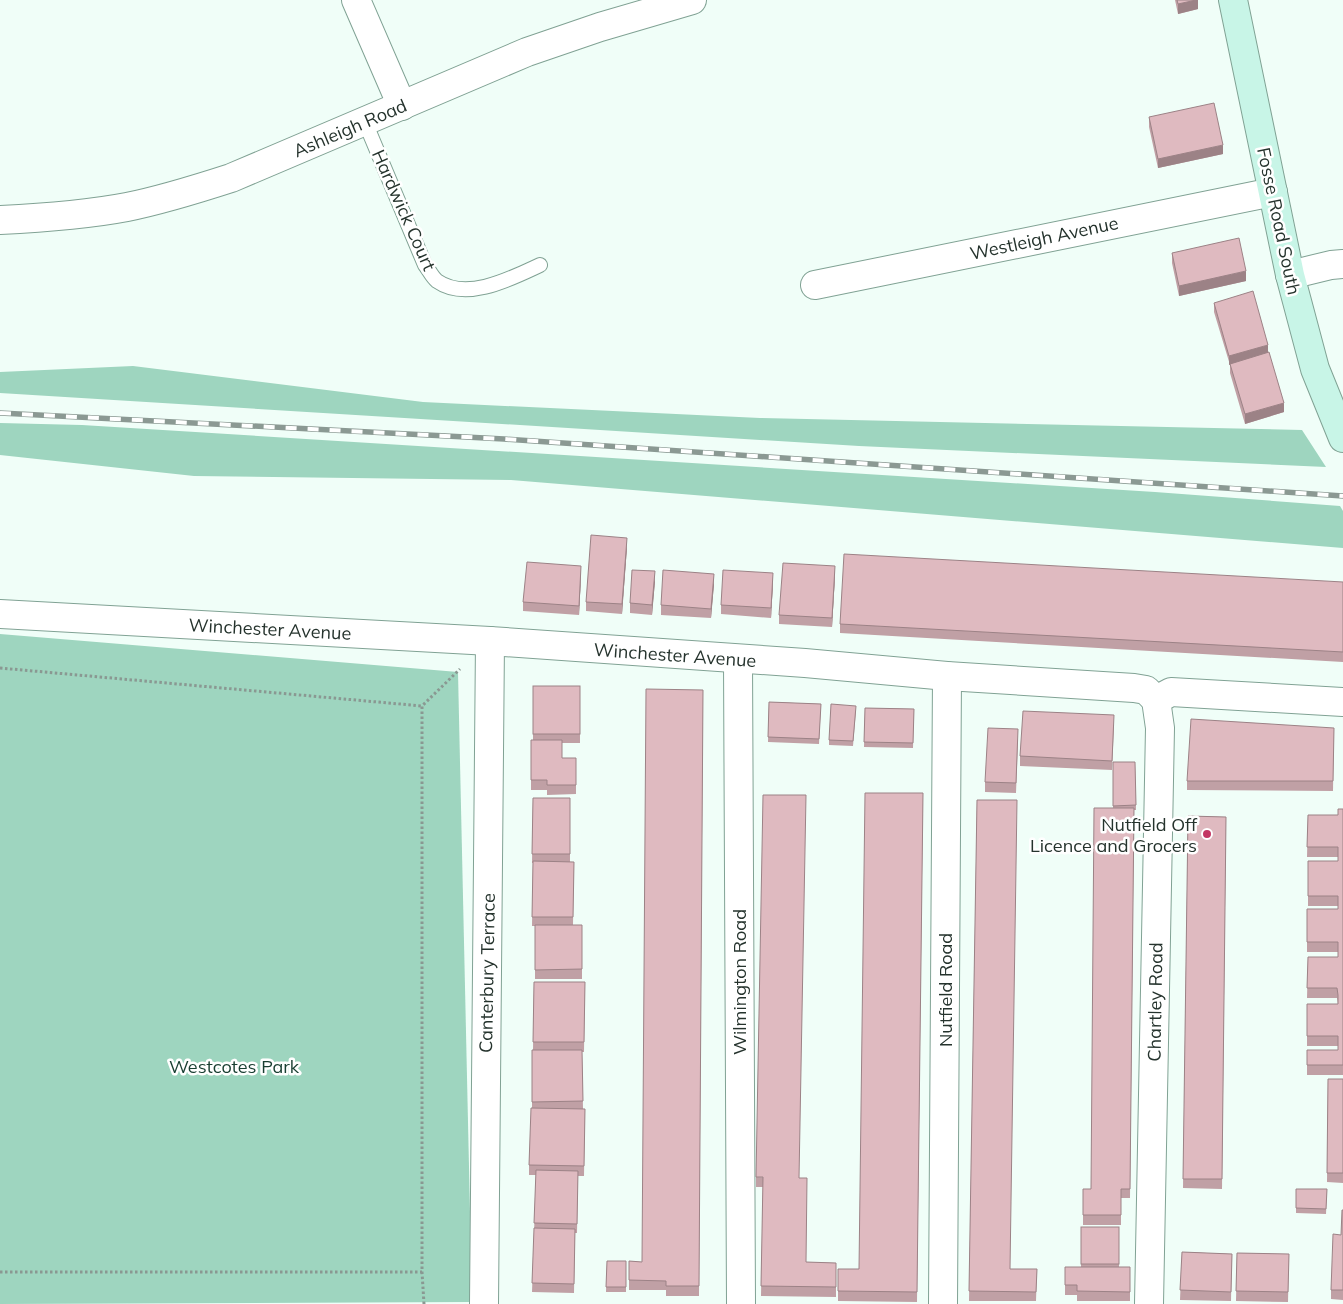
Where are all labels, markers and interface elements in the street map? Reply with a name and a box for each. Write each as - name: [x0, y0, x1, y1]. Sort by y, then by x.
- street label: Ashleigh Road: [290, 94, 410, 162]
- street label: Fosse Road South: [1252, 145, 1306, 297]
- street label: Hardwick Court: [367, 146, 441, 274]
- street label: Westleigh Avenue: [968, 211, 1120, 265]
- street label: Winchester Avenue: [188, 613, 352, 645]
- street label: Winchester Avenue: [593, 638, 757, 672]
- place label: Nutfield Off Licence and Grocers: [1030, 813, 1198, 857]
- marker: Nutfield Off Licence and Grocers: [1201, 828, 1213, 840]
- street label: Canterbury Terrace: [474, 893, 500, 1053]
- street label: Wilmington Road: [728, 909, 751, 1055]
- street label: Nutfield Road: [934, 933, 957, 1047]
- street label: Chartley Road: [1142, 942, 1168, 1062]
- park label: Westcotes Park: [169, 1055, 300, 1078]

